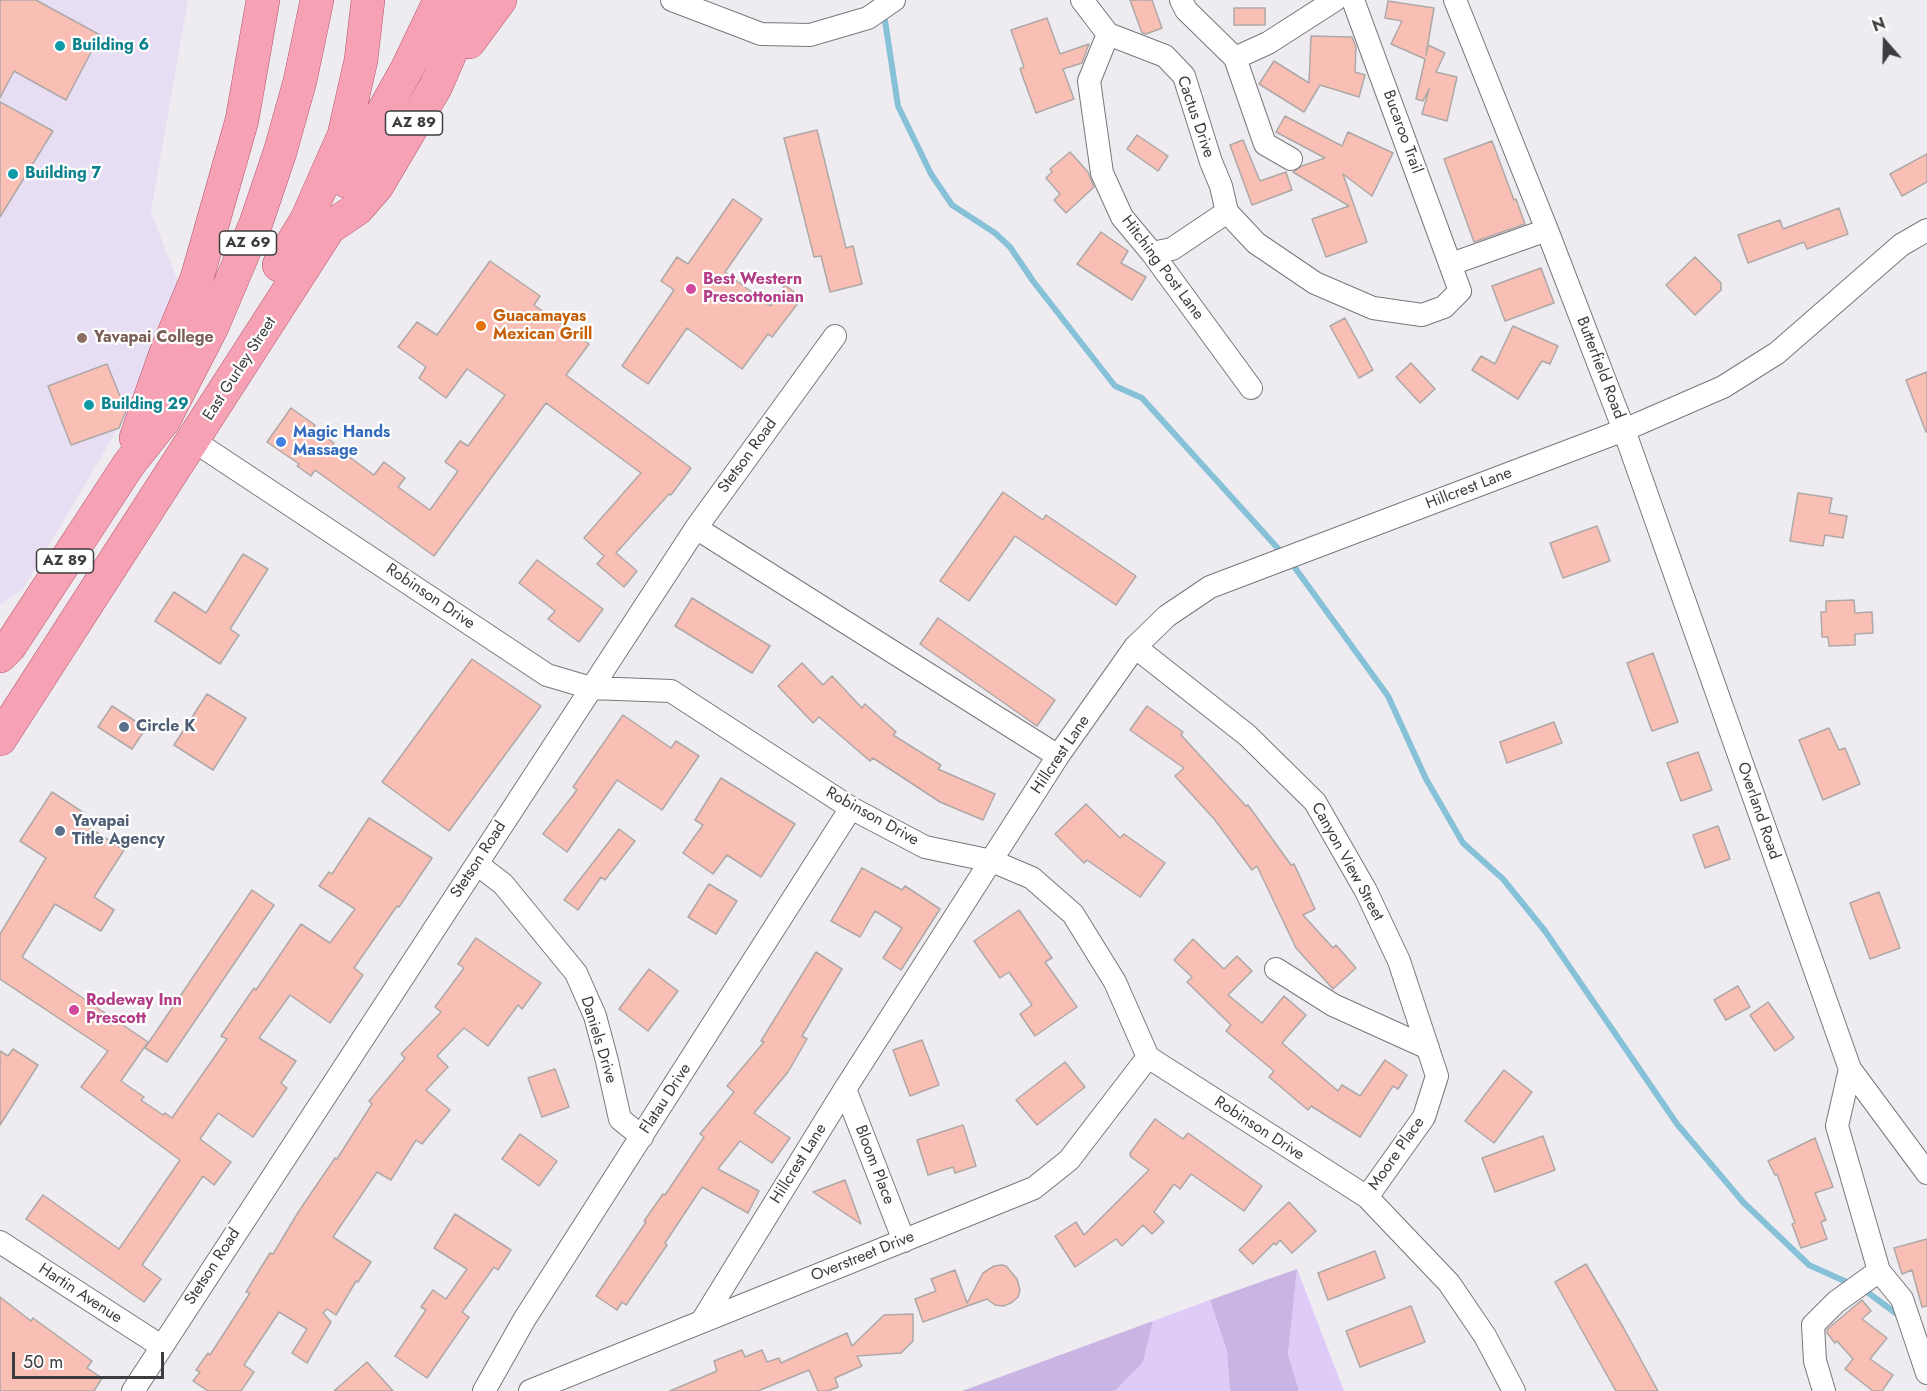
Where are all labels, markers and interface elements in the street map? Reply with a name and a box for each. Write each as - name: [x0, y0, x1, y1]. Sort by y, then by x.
- north arrow: [1855, 12, 1915, 72]
- text: N: [1869, 12, 1889, 38]
- place label: Building 6: [72, 36, 149, 56]
- marker: Building 6: [53, 39, 67, 53]
- street label: Cactus Drive: [1172, 74, 1218, 160]
- street label: Bucaroo Trail: [1378, 88, 1426, 176]
- road number: AZ 89: [386, 111, 442, 135]
- place label: Building 7: [25, 164, 101, 184]
- marker: Building 7: [6, 167, 20, 181]
- street label: Hitching Post Lane: [1117, 212, 1207, 324]
- road number: AZ 69: [220, 231, 276, 255]
- place label: Best Western Prescottonian: [703, 270, 804, 308]
- marker: Best Western Prescottonian: [684, 282, 698, 296]
- place label: Guacamayas Mexican Grill: [493, 307, 592, 345]
- street label: East Gurley Street: [199, 314, 281, 424]
- street label: Butterfield Road: [1572, 314, 1628, 422]
- marker: Guacamayas Mexican Grill: [474, 319, 488, 333]
- place label: Yavapai College: [94, 328, 214, 348]
- marker: Yavapai College: [75, 331, 89, 345]
- place label: Building 29: [101, 395, 189, 415]
- marker: Building 29: [82, 398, 96, 412]
- street label: Stetson Road: [714, 415, 782, 497]
- place label: Magic Hands Massage: [293, 423, 390, 461]
- marker: Magic Hands Massage: [274, 435, 288, 449]
- street label: Hillcrest Lane: [1423, 464, 1515, 514]
- road number: AZ 89: [36, 549, 94, 573]
- street label: Robinson Drive: [382, 560, 478, 634]
- street label: Hillcrest Lane: [1028, 712, 1094, 798]
- place label: Circle K: [136, 717, 195, 737]
- marker: Circle K: [117, 720, 131, 734]
- street label: Overland Road: [1732, 760, 1784, 862]
- street label: Robinson Drive: [822, 784, 922, 850]
- street label: Canyon View Street: [1307, 799, 1387, 925]
- place label: Yavapai Title Agency: [72, 812, 165, 850]
- street label: Stetson Road: [447, 818, 511, 902]
- marker: Yavapai Title Agency: [53, 824, 67, 838]
- place label: Rodeway Inn Prescott: [86, 991, 182, 1029]
- street label: Daniels Drive: [576, 994, 620, 1086]
- marker: Rodeway Inn Prescott: [67, 1003, 81, 1017]
- street label: Flatau Drive: [636, 1060, 696, 1138]
- street label: Robinson Drive: [1210, 1093, 1308, 1165]
- street label: Moore Place: [1365, 1114, 1429, 1194]
- street label: Hillcrest Lane: [767, 1120, 831, 1208]
- street label: Bloom Place: [850, 1123, 898, 1207]
- street label: Stetson Road: [181, 1225, 245, 1309]
- street label: Overstreet Drive: [809, 1228, 917, 1286]
- street label: Hartin Avenue: [35, 1260, 125, 1328]
- scale bar: [15, 1340, 166, 1378]
- text: 50 m: [23, 1349, 63, 1375]

